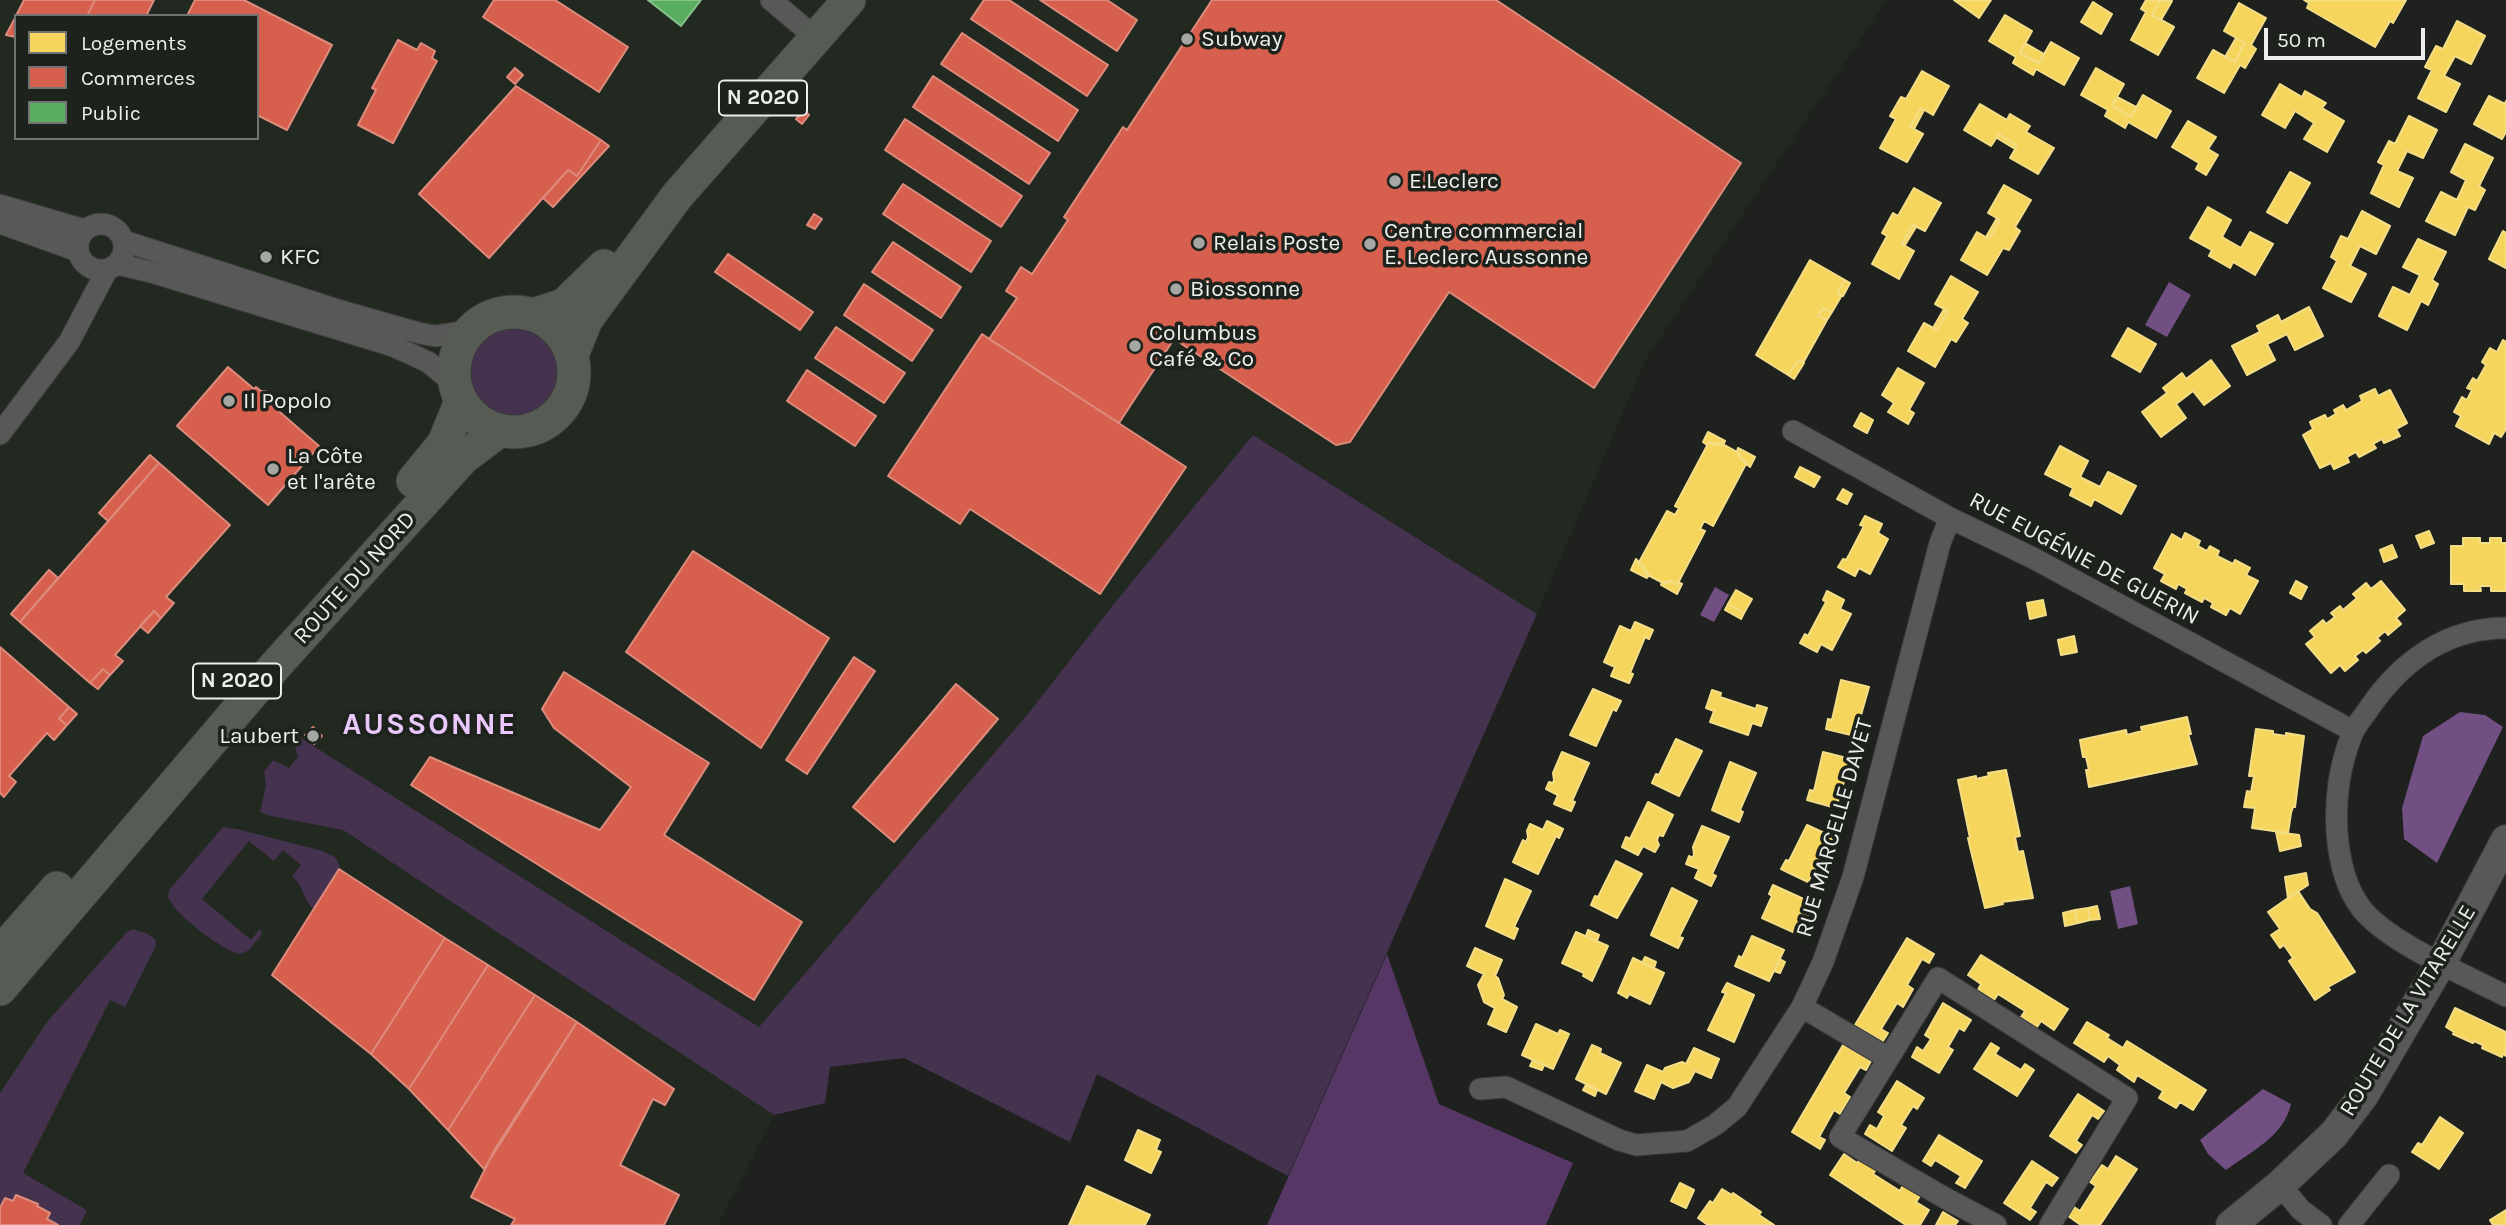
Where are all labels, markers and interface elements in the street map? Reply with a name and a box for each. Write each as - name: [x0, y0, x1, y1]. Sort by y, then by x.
- legend: [14, 14, 259, 140]
- scale bar: [2268, 14, 2429, 58]
- place label: Subway: [1201, 25, 1282, 53]
- text: 50 m: [2277, 28, 2326, 52]
- text: Logements: [81, 31, 187, 55]
- marker: Subway: [1179, 31, 1195, 47]
- text: Commerces: [81, 66, 196, 90]
- road number: N 2020: [719, 80, 807, 116]
- text: Public: [81, 101, 141, 125]
- place label: E.Leclerc: [1409, 167, 1499, 195]
- marker: E.Leclerc: [1387, 173, 1403, 189]
- place label: Centre commercial E. Leclerc Aussonne: [1384, 217, 1588, 271]
- place label: Relais Poste: [1213, 229, 1340, 257]
- marker: Relais Poste: [1191, 235, 1207, 251]
- marker: Centre commercial E. Leclerc Aussonne: [1362, 236, 1378, 252]
- place label: KFC: [280, 243, 320, 271]
- marker: KFC: [258, 249, 274, 265]
- place label: Biossonne: [1190, 275, 1300, 303]
- marker: Biossonne: [1168, 281, 1184, 297]
- place label: Columbus Café & Co: [1149, 319, 1257, 373]
- marker: Columbus Café & Co: [1127, 338, 1143, 354]
- place label: Il Popolo: [243, 387, 332, 415]
- marker: Il Popolo: [221, 393, 237, 409]
- place label: La Côte et l'arête: [287, 442, 376, 496]
- marker: La Côte et l'arête: [265, 461, 281, 477]
- street label: RUE EUGÉNIE DE GUERIN: [1964, 487, 2204, 631]
- street label: ROUTE DU NORD: [288, 506, 422, 650]
- road number: N 2020: [193, 664, 281, 698]
- district label: AUSSONNE: [344, 707, 516, 743]
- street label: RUE MARCELLE DAVET: [1791, 715, 1879, 941]
- place label: Laubert: [219, 722, 299, 750]
- marker: Laubert: [305, 728, 321, 744]
- street label: ROUTE DE LA VITARELLE: [2334, 900, 2482, 1122]

